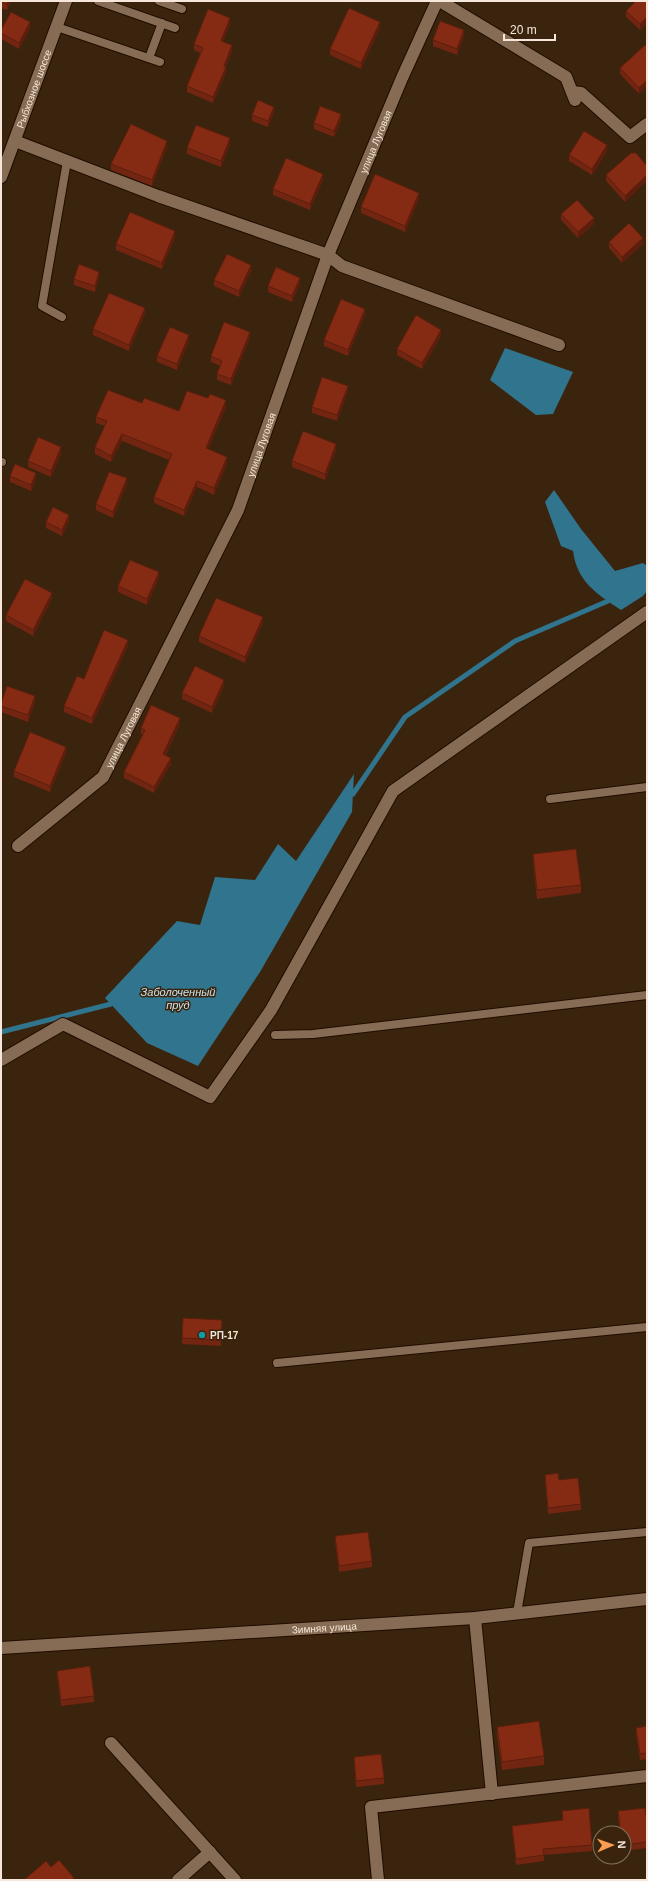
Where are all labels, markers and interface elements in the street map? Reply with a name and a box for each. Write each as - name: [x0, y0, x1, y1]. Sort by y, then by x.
- scale bar: [504, 16, 555, 42]
- text: 20 m: [510, 23, 537, 37]
- street label: Рыбхозное шоссе: [15, 48, 54, 130]
- street label: улица Луговая: [358, 109, 394, 175]
- street label: улица Луговая: [245, 411, 278, 478]
- street label: улица Луговая: [103, 705, 144, 770]
- water label: Заболоченный пруд: [141, 986, 215, 1011]
- marker: РП-17: [197, 1330, 207, 1340]
- place label: РП-17: [210, 1330, 239, 1341]
- street label: Зимняя улица: [292, 1620, 358, 1636]
- north arrow: [592, 1825, 632, 1865]
- text: N: [616, 1840, 628, 1849]

